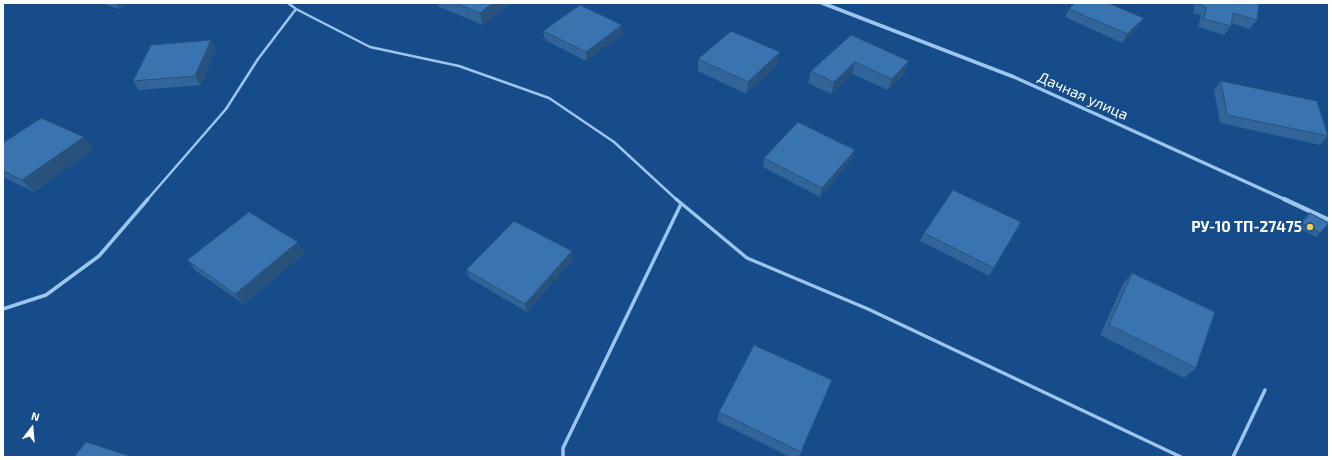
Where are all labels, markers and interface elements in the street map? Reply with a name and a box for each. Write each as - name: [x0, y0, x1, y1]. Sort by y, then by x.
- street label: Дачная улица: [1035, 68, 1131, 124]
- place label: РУ-10 ТП-27475: [1191, 218, 1302, 236]
- marker: РУ-10 ТП-27475: [1305, 222, 1315, 232]
- north arrow: [12, 408, 52, 448]
- text: N: [30, 409, 41, 423]

